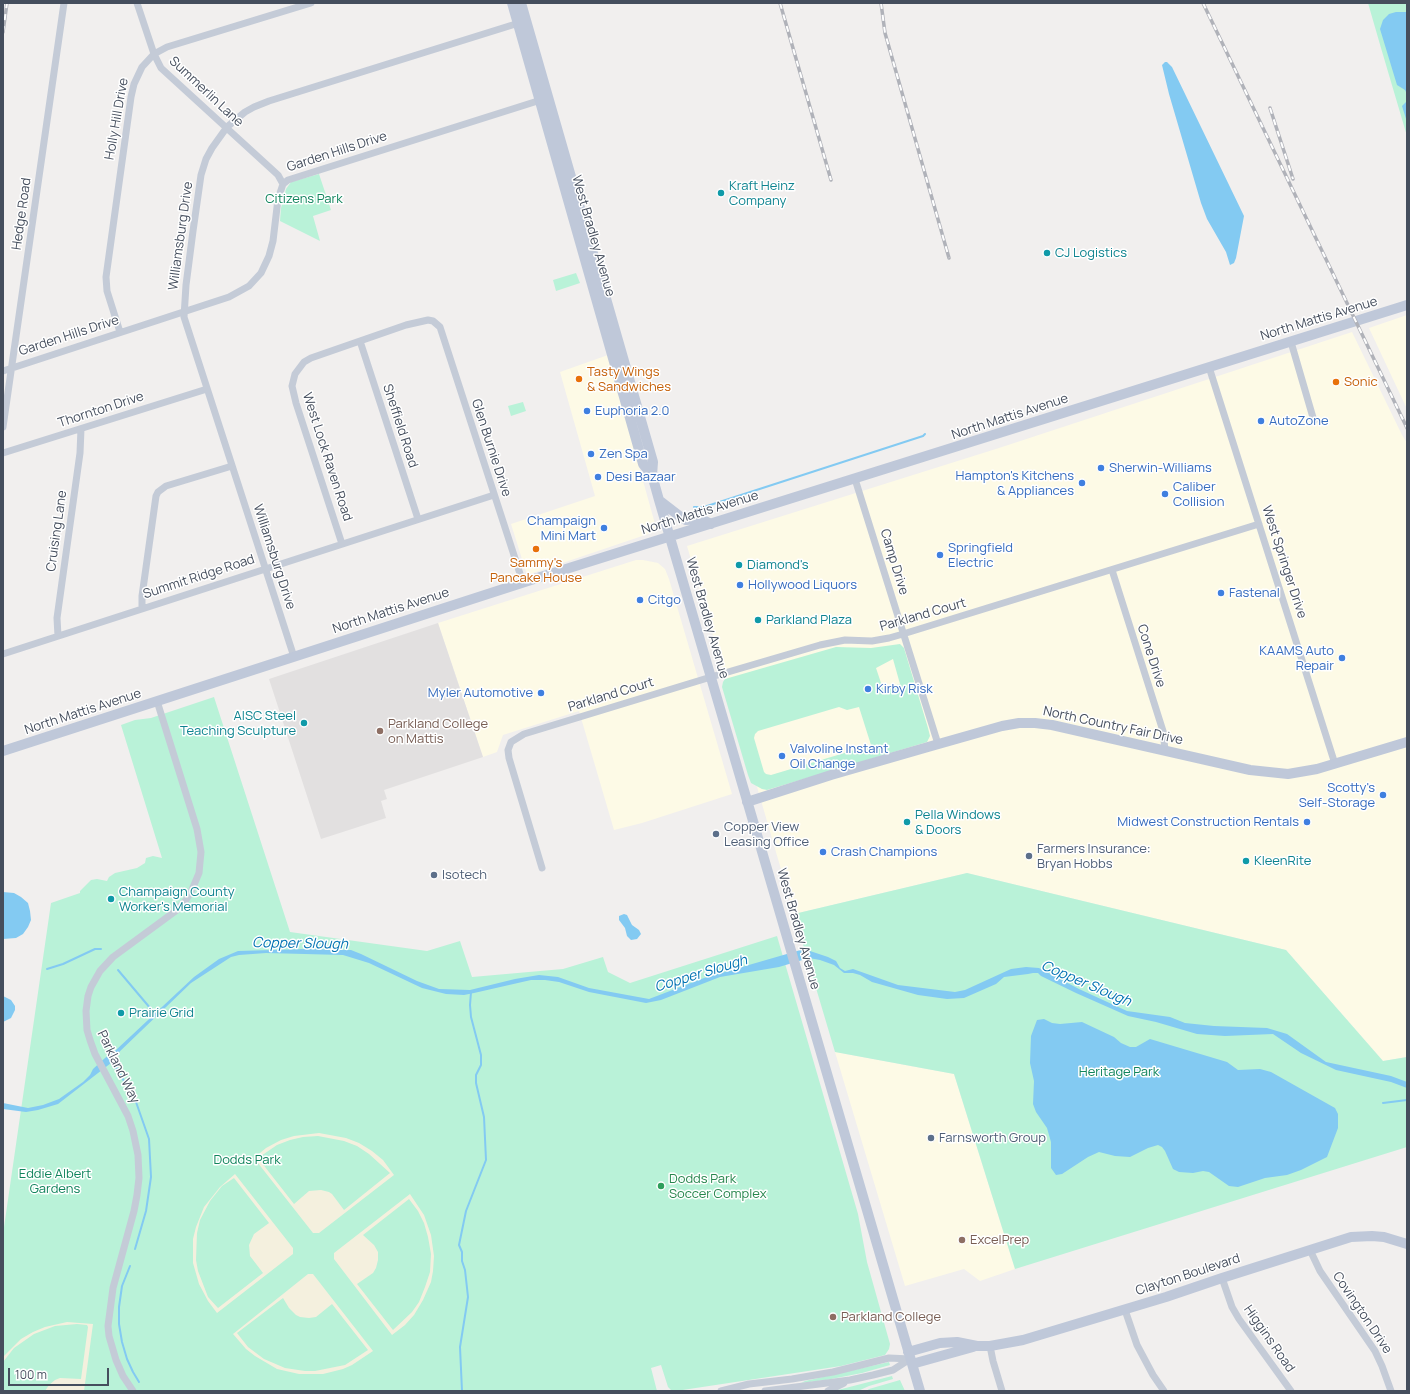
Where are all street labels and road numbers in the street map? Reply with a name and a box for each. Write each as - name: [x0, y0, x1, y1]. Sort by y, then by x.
- street label: Summerlin Lane: [166, 54, 246, 130]
- street label: Holly Hill Drive: [102, 77, 132, 161]
- street label: Garden Hills Drive: [285, 128, 389, 176]
- street label: West Bradley Avenue: [568, 174, 618, 298]
- street label: Hedge Road: [9, 177, 35, 251]
- street label: Williamsburg Drive: [166, 181, 196, 291]
- street label: North Mattis Avenue: [1259, 294, 1379, 344]
- street label: Garden Hills Drive: [17, 312, 121, 360]
- street label: Sheffield Road: [379, 382, 421, 470]
- street label: Thornton Drive: [56, 389, 146, 431]
- street label: West Lock Raven Road: [299, 391, 355, 523]
- street label: North Mattis Avenue: [950, 391, 1070, 443]
- street label: Glen Burnie Drive: [468, 397, 514, 499]
- street label: North Mattis Avenue: [640, 488, 760, 538]
- street label: Cruising Lane: [44, 489, 70, 573]
- street label: Williamsburg Drive: [250, 502, 298, 612]
- street label: West Springer Drive: [1258, 504, 1310, 620]
- street label: Camp Drive: [877, 527, 911, 597]
- street label: Summit Ridge Road: [141, 552, 257, 602]
- street label: West Bradley Avenue: [682, 556, 732, 680]
- street label: North Mattis Avenue: [331, 585, 451, 637]
- street label: Parkland Court: [878, 595, 968, 635]
- street label: Cone Drive: [1133, 623, 1169, 689]
- street label: Parkland Court: [566, 675, 656, 715]
- street label: North Mattis Avenue: [23, 686, 143, 738]
- street label: North Country Fair Drive: [1042, 704, 1184, 748]
- street label: West Bradley Avenue: [773, 867, 823, 991]
- street label: Parkland Way: [94, 1028, 142, 1106]
- street label: Clayton Boulevard: [1134, 1251, 1242, 1299]
- street label: Covington Drive: [1329, 1269, 1395, 1357]
- street label: Higgins Road: [1240, 1302, 1298, 1376]

